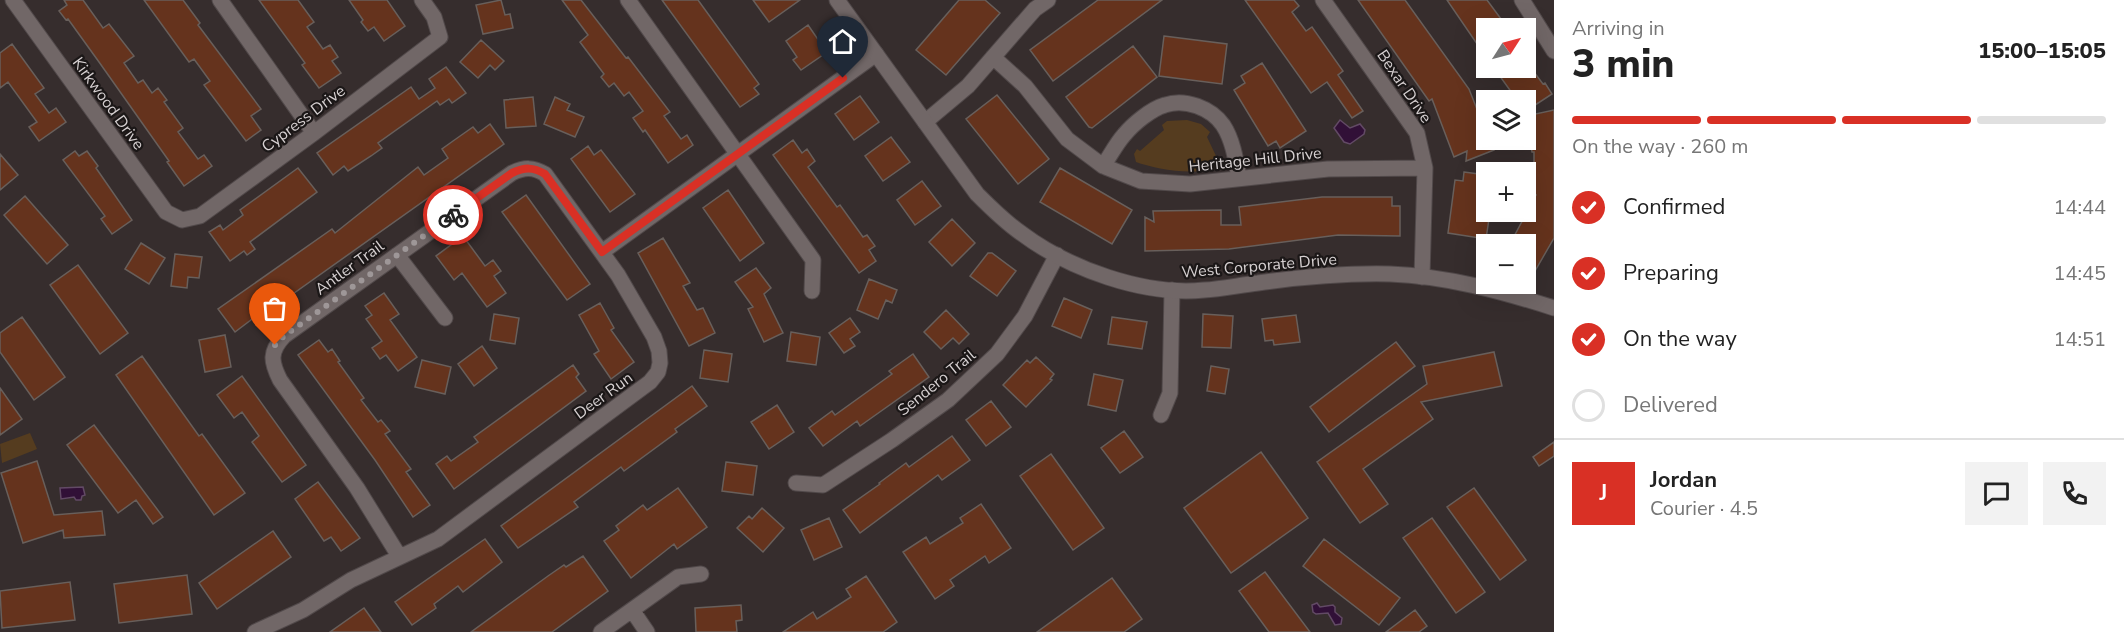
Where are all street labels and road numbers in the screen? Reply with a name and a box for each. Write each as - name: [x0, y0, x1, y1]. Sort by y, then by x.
- street label: Bexar Drive: [1372, 46, 1437, 127]
- street label: Kirkwood Drive: [67, 53, 149, 154]
- street label: Cypress Drive: [257, 80, 350, 158]
- street label: Heritage Hill Drive: [1188, 142, 1323, 178]
- street label: Antler Trail: [311, 235, 389, 300]
- street label: West Corporate Drive: [1181, 248, 1338, 284]
- street label: Sendero Trail: [893, 344, 981, 421]
- street label: Deer Run: [570, 367, 637, 425]

